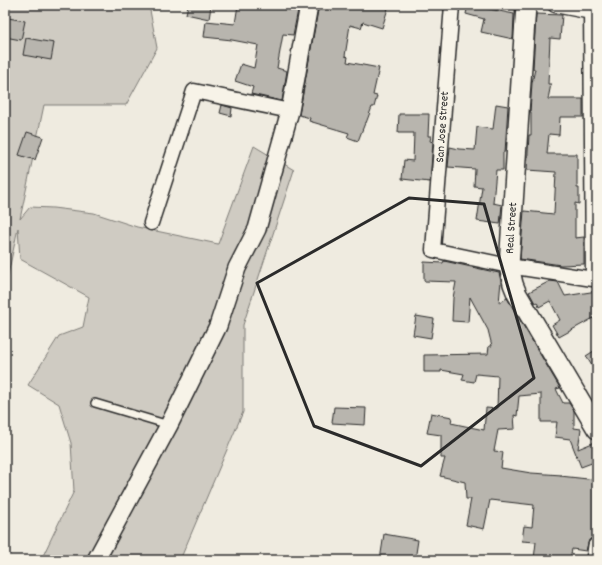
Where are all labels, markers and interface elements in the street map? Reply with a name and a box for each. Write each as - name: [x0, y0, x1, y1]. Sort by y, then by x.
- street label: San Jose Street: [432, 90, 454, 163]
- street label: Real Street: [502, 201, 522, 254]

